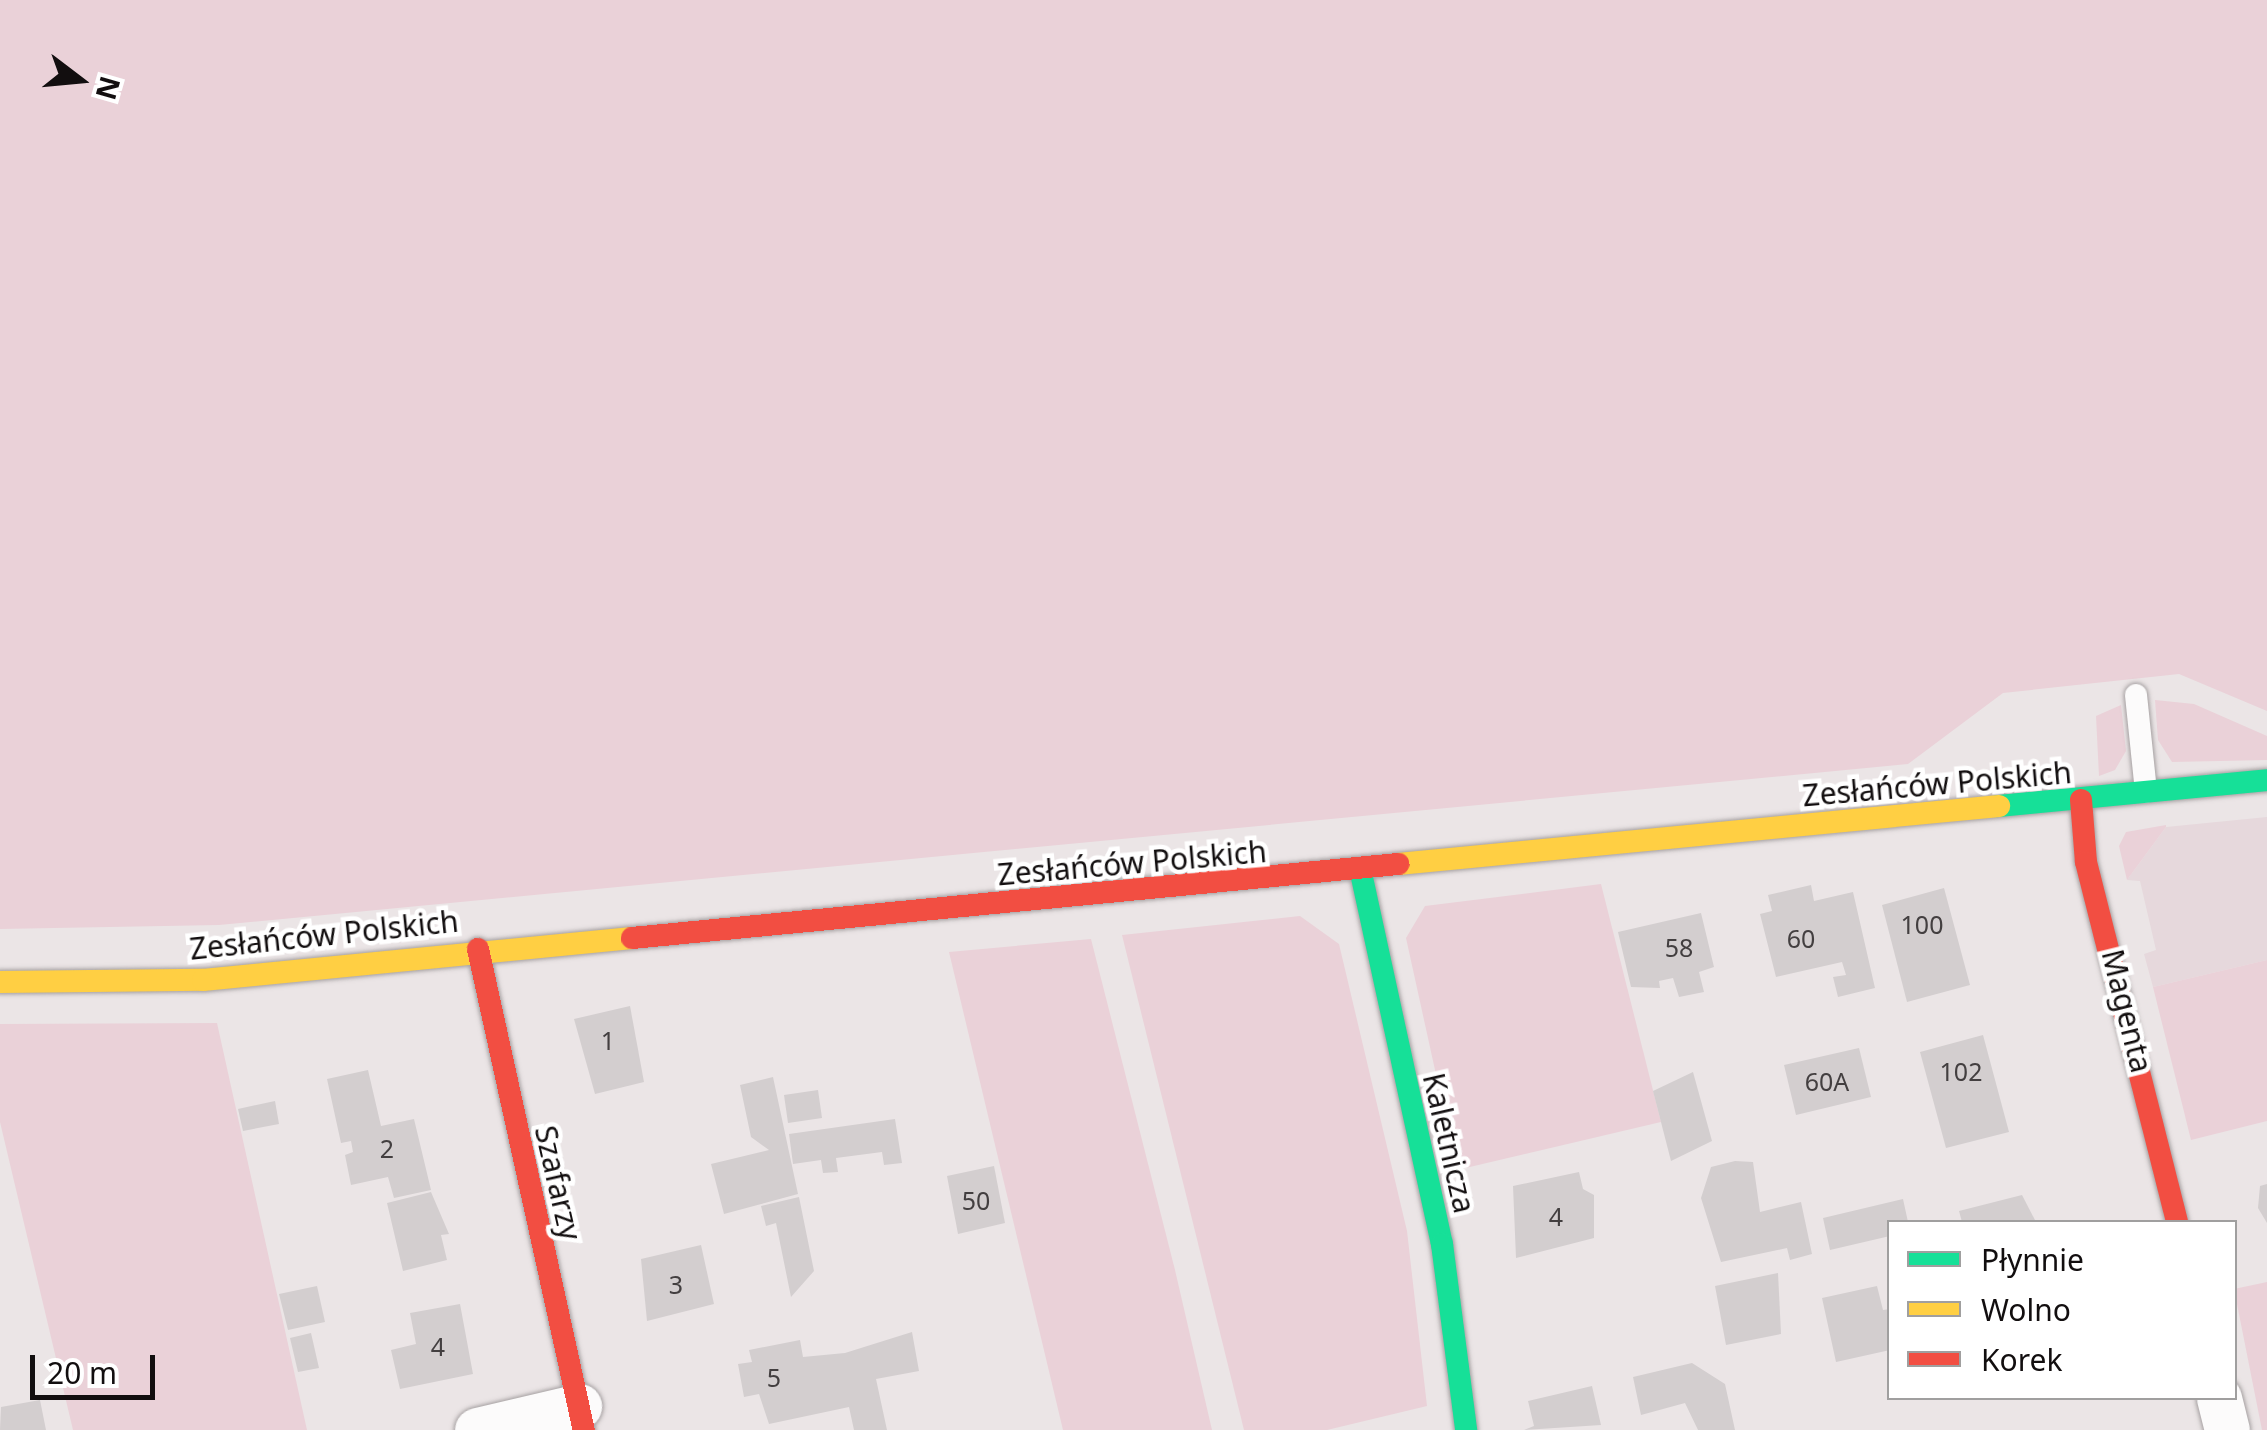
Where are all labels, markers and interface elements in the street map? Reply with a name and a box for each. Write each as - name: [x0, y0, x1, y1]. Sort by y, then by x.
- north arrow: [30, 30, 130, 130]
- text: N: [87, 72, 130, 104]
- street label: Zesłańców Polskich: [1801, 754, 2073, 814]
- street label: Zesłańców Polskich: [996, 833, 1268, 893]
- street label: Zesłańców Polskich: [188, 903, 460, 967]
- house number: 100: [1901, 909, 1943, 939]
- house number: 60: [1787, 923, 1815, 953]
- house number: 58: [1665, 932, 1693, 962]
- street label: Magenta: [2094, 946, 2160, 1076]
- house number: 1: [601, 1025, 615, 1055]
- house number: 102: [1940, 1056, 1982, 1086]
- house number: 60A: [1805, 1066, 1849, 1096]
- street label: Kaletnicza: [1415, 1070, 1483, 1216]
- street label: Szafarzy: [527, 1122, 589, 1244]
- house number: 2: [380, 1133, 394, 1163]
- house number: 50: [962, 1185, 990, 1215]
- house number: 4: [1549, 1201, 1563, 1231]
- legend: [1887, 1220, 2237, 1400]
- text: Płynnie: [1981, 1239, 2084, 1280]
- house number: 3: [669, 1269, 683, 1299]
- text: Wolno: [1981, 1289, 2071, 1330]
- house number: 4: [431, 1331, 445, 1361]
- scale bar: [35, 1335, 160, 1397]
- text: Korek: [1981, 1339, 2062, 1380]
- text: 20 m: [47, 1352, 117, 1393]
- house number: 5: [767, 1362, 781, 1392]

